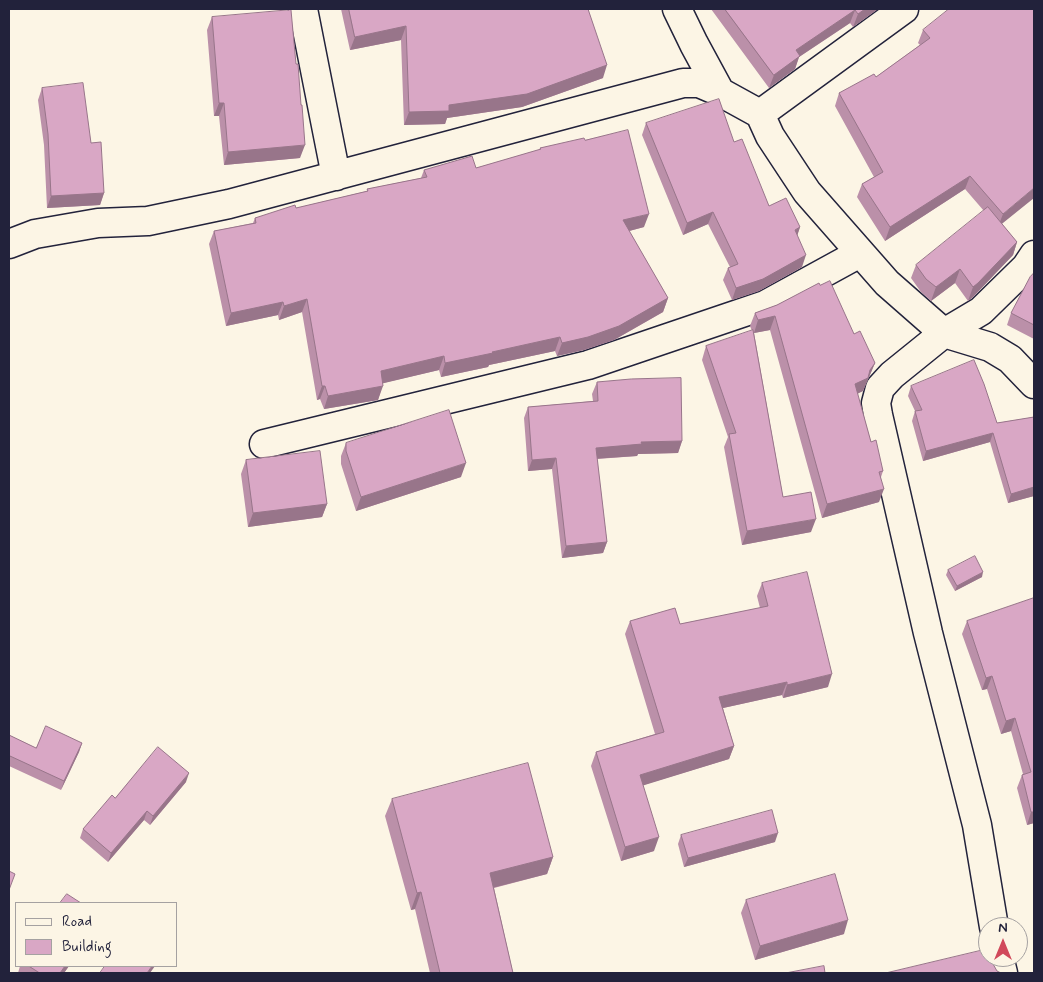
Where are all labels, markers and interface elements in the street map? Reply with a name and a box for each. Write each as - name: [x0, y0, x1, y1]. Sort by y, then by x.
- legend: [15, 902, 178, 967]
- text: Road: [62, 912, 92, 932]
- north arrow: [978, 917, 1028, 967]
- text: N: [998, 919, 1008, 937]
- text: Building: [62, 937, 112, 957]

